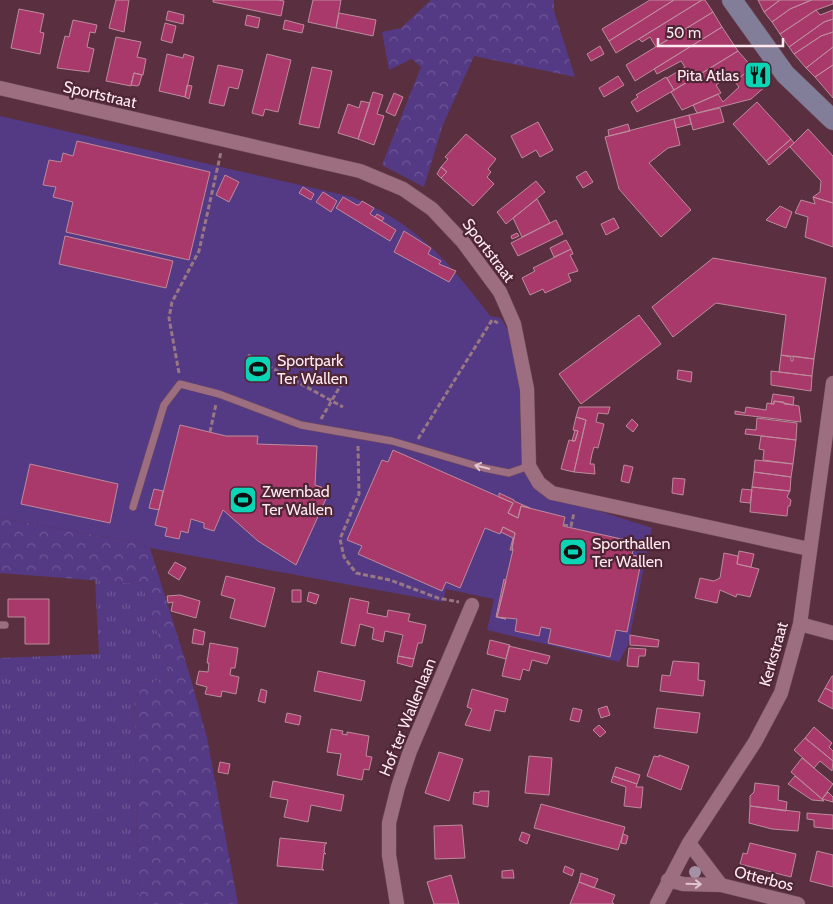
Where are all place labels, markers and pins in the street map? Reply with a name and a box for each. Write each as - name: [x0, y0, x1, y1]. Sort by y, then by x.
- restaurant icon: Pita Atlas: [743, 60, 773, 90]
- place label: Pita Atlas: [677, 66, 739, 85]
- place label: Sportpark Ter Wallen: [277, 351, 348, 388]
- sports icon: Sportpark Ter Wallen: [243, 354, 273, 384]
- place label: Zwembad Ter Wallen: [262, 482, 333, 519]
- sports icon: Zwembad Ter Wallen: [228, 485, 258, 515]
- place label: Sporthallen Ter Wallen: [592, 534, 670, 571]
- sports icon: Sporthallen Ter Wallen: [558, 537, 588, 567]

